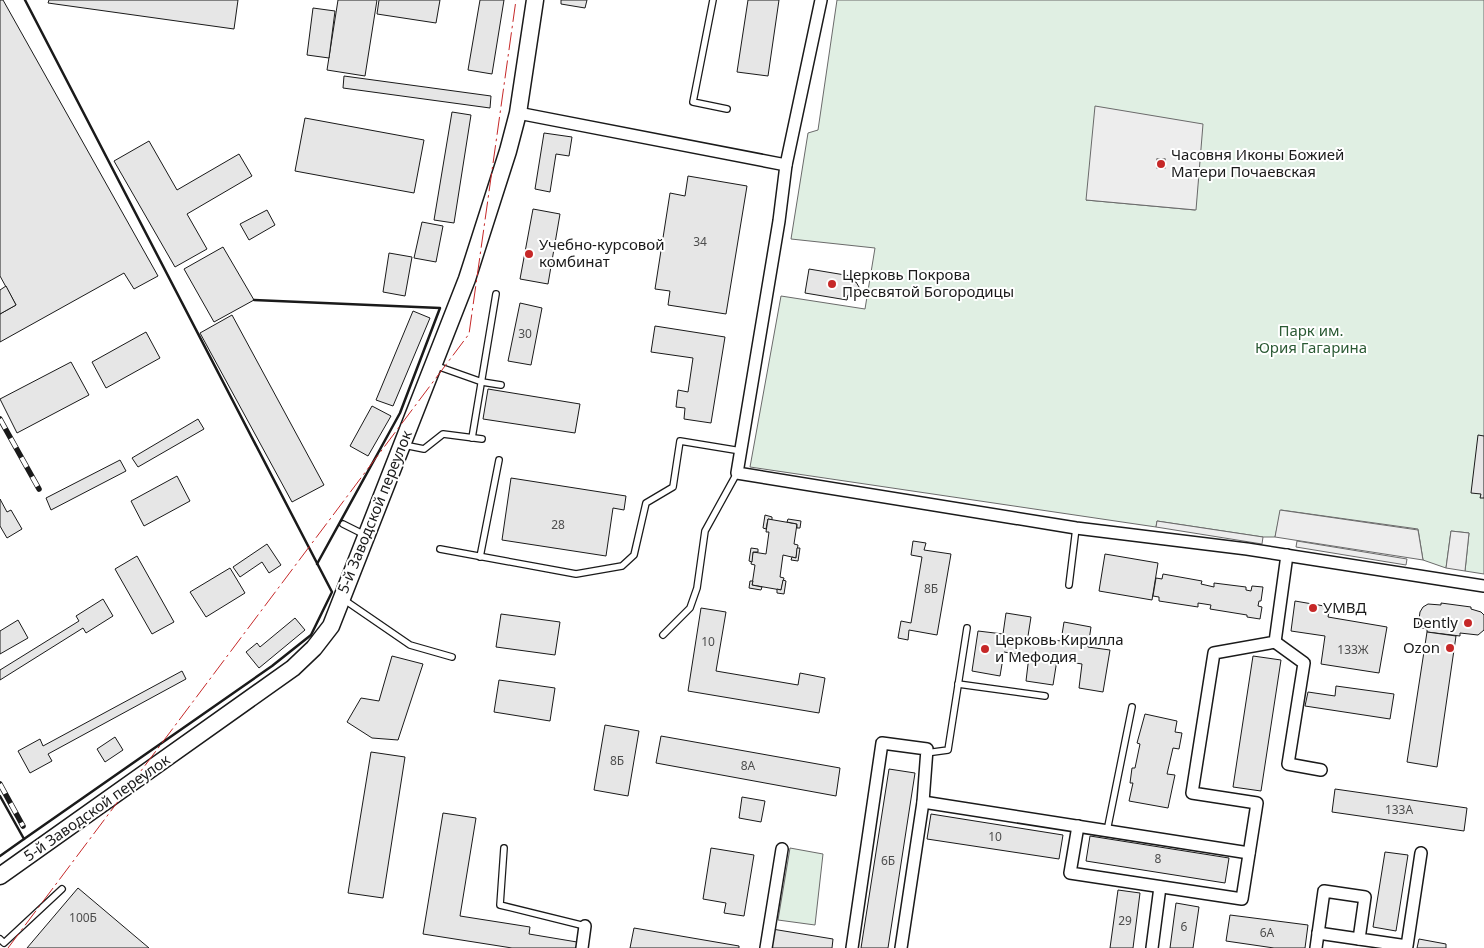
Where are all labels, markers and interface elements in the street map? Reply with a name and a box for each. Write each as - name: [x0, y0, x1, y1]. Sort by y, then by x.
- place label: Часовня Иконы Божией Матери Почаевская: [1171, 144, 1344, 181]
- marker: Часовня Иконы Божией Матери Почаевская: [1155, 158, 1167, 170]
- house number: 34: [693, 233, 707, 250]
- place label: Учебно-курсовой комбинат: [539, 234, 665, 271]
- marker: Учебно-курсовой комбинат: [523, 248, 535, 260]
- place label: Церковь Покрова Пресвятой Богородицы: [842, 264, 1014, 301]
- marker: Церковь Покрова Пресвятой Богородицы: [826, 278, 838, 290]
- park label: Парк им. Юрия Гагарина: [1255, 320, 1367, 357]
- house number: 30: [518, 325, 532, 342]
- street label: 5-й Заводской переулок: [332, 427, 416, 596]
- house number: 28: [551, 516, 565, 533]
- house number: 8Б: [924, 580, 938, 597]
- place label: УМВД: [1323, 597, 1367, 617]
- marker: УМВД: [1307, 602, 1319, 614]
- place label: Dently: [1412, 612, 1458, 632]
- marker: Dently: [1462, 617, 1474, 629]
- place label: Церковь Кирилла и Мефодия: [995, 629, 1124, 666]
- house number: 10: [701, 633, 715, 650]
- place label: Ozon: [1403, 637, 1440, 657]
- house number: 133Ж: [1337, 641, 1369, 658]
- marker: Ozon: [1444, 642, 1456, 654]
- marker: Церковь Кирилла и Мефодия: [979, 643, 991, 655]
- street label: 5-й Заводской переулок: [19, 749, 173, 865]
- house number: 8Б: [610, 752, 624, 769]
- house number: 8А: [741, 757, 756, 774]
- house number: 133А: [1385, 801, 1413, 818]
- house number: 10: [988, 828, 1002, 845]
- house number: 8: [1155, 850, 1162, 867]
- house number: 6Б: [881, 852, 895, 869]
- house number: 100Б: [69, 909, 97, 926]
- house number: 29: [1118, 912, 1132, 929]
- house number: 6: [1181, 918, 1188, 935]
- house number: 6А: [1260, 924, 1275, 941]

